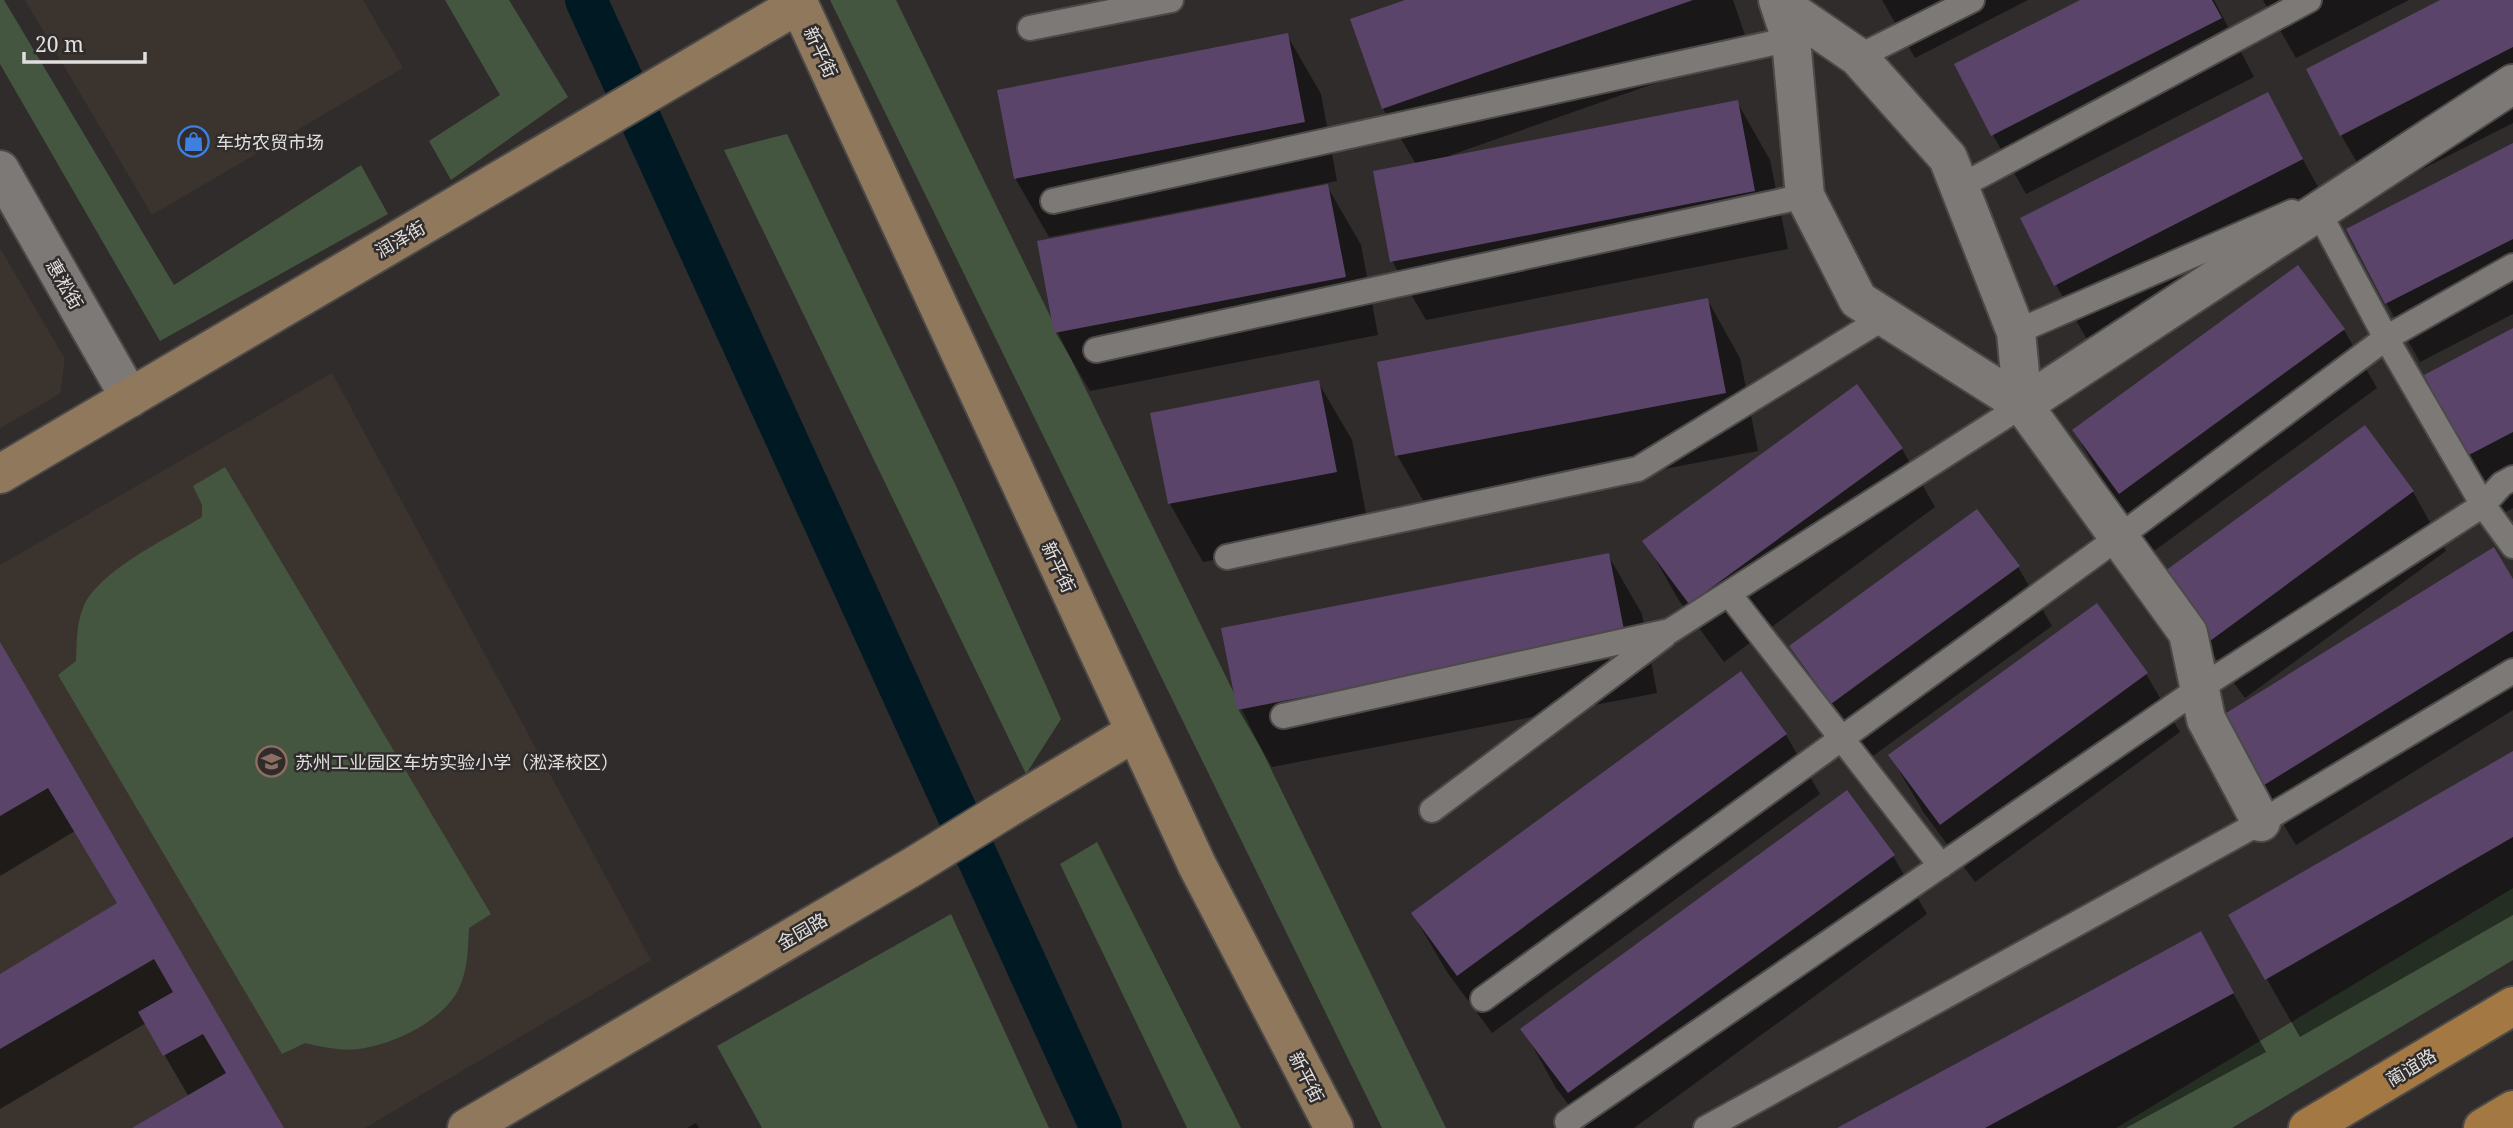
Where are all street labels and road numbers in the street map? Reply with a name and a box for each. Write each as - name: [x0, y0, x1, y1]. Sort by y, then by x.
- street label: 新平街: [799, 22, 843, 82]
- street label: 润泽街: [371, 215, 429, 263]
- street label: 惠淞街: [41, 255, 89, 313]
- street label: 新平街: [1037, 537, 1081, 597]
- street label: 金园路: [773, 907, 831, 955]
- street label: 蔺谊路: [2382, 1043, 2440, 1091]
- street label: 新平街: [1284, 1047, 1330, 1107]

